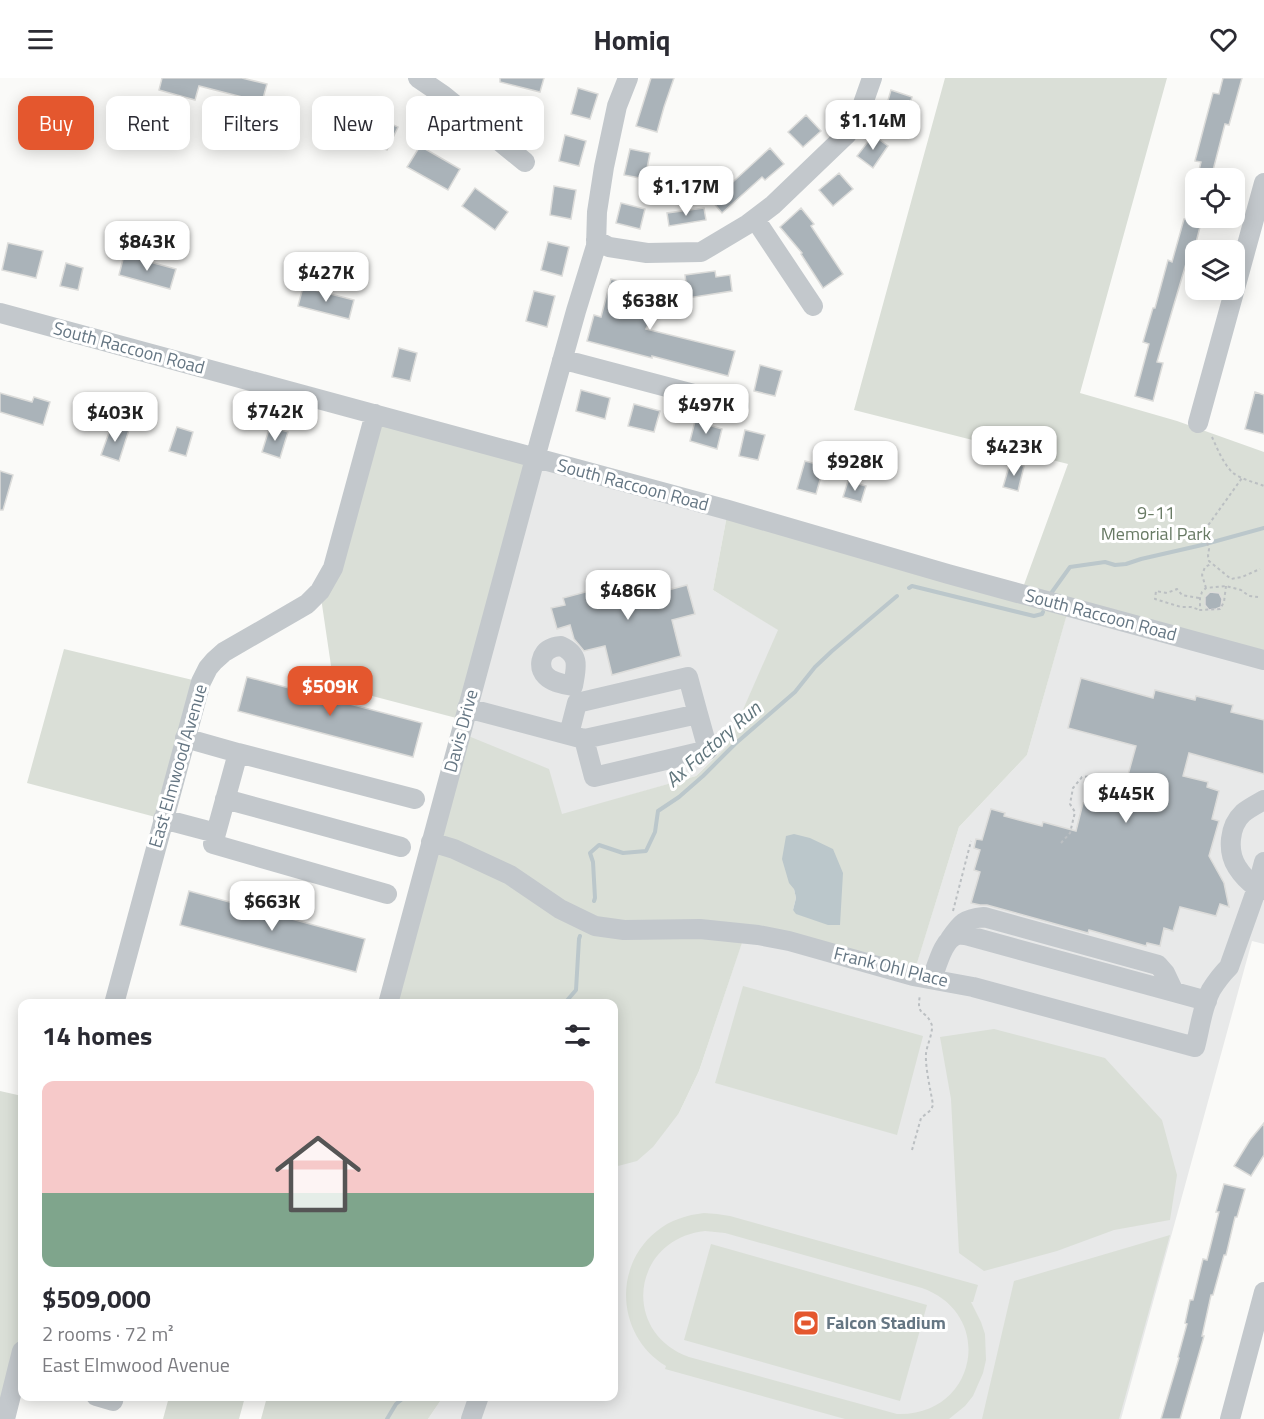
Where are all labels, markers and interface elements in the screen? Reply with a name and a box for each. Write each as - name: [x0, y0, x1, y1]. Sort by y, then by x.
- text: Homiq: [594, 19, 670, 60]
- icon: menu: [24, 23, 57, 56]
- icon: heart: [1207, 23, 1240, 56]
- chip: Buy: [18, 96, 94, 150]
- chip: Rent: [106, 96, 190, 150]
- chip: Filters: [202, 96, 300, 150]
- chip: New: [312, 96, 394, 150]
- chip: Apartment: [406, 96, 544, 150]
- pin: $1.14M: [824, 100, 922, 151]
- text: $1.14M: [839, 104, 907, 135]
- pin: $1.17M: [637, 166, 735, 217]
- map controls: [1185, 168, 1245, 300]
- button: locate: [1185, 168, 1245, 228]
- text: $1.17M: [652, 170, 720, 201]
- pin: $843K: [105, 221, 189, 272]
- text: $843K: [119, 225, 175, 256]
- button: layers: [1185, 240, 1245, 300]
- pin: $427K: [284, 252, 368, 303]
- text: $427K: [298, 256, 354, 287]
- pin: $638K: [608, 280, 692, 331]
- text: $638K: [622, 284, 678, 315]
- street label: South Raccoon Road: [50, 314, 208, 381]
- pin: $497K: [664, 384, 748, 435]
- text: $497K: [678, 388, 734, 419]
- pin: $742K: [233, 391, 317, 442]
- pin: $403K: [73, 392, 157, 443]
- text: $742K: [247, 395, 303, 426]
- text: $403K: [87, 396, 143, 427]
- pin: $423K: [972, 426, 1056, 477]
- text: $423K: [986, 430, 1042, 461]
- pin: $928K: [813, 441, 897, 492]
- text: $928K: [827, 445, 883, 476]
- street label: South Raccoon Road: [554, 451, 712, 518]
- park label: 9-11 Memorial Park: [1101, 499, 1212, 547]
- pin: $486K: [586, 570, 670, 621]
- text: $486K: [600, 574, 656, 605]
- street label: South Raccoon Road: [1022, 581, 1180, 648]
- pin: $509K: [288, 666, 372, 717]
- text: $509K: [302, 670, 358, 701]
- street label: East Elmwood Avenue: [141, 681, 214, 851]
- street label: Davis Drive: [436, 686, 485, 775]
- water label: Ax Factory Run: [658, 692, 768, 794]
- pin: $445K: [1084, 773, 1168, 824]
- text: $445K: [1098, 777, 1154, 808]
- pin: $663K: [230, 881, 314, 932]
- text: $663K: [244, 885, 300, 916]
- street label: Frank Ohl Place: [831, 939, 951, 994]
- text: 14 homes: [42, 1016, 152, 1055]
- icon: filters: [561, 1019, 594, 1052]
- icon: home: [264, 1120, 372, 1228]
- text: $509,000: [42, 1279, 151, 1318]
- sports icon: Falcon Stadium: [791, 1308, 821, 1338]
- place label: Falcon Stadium: [826, 1309, 946, 1336]
- text: 2 rooms · 72 m²: [42, 1318, 174, 1349]
- text: East Elmwood Avenue: [42, 1349, 230, 1380]

